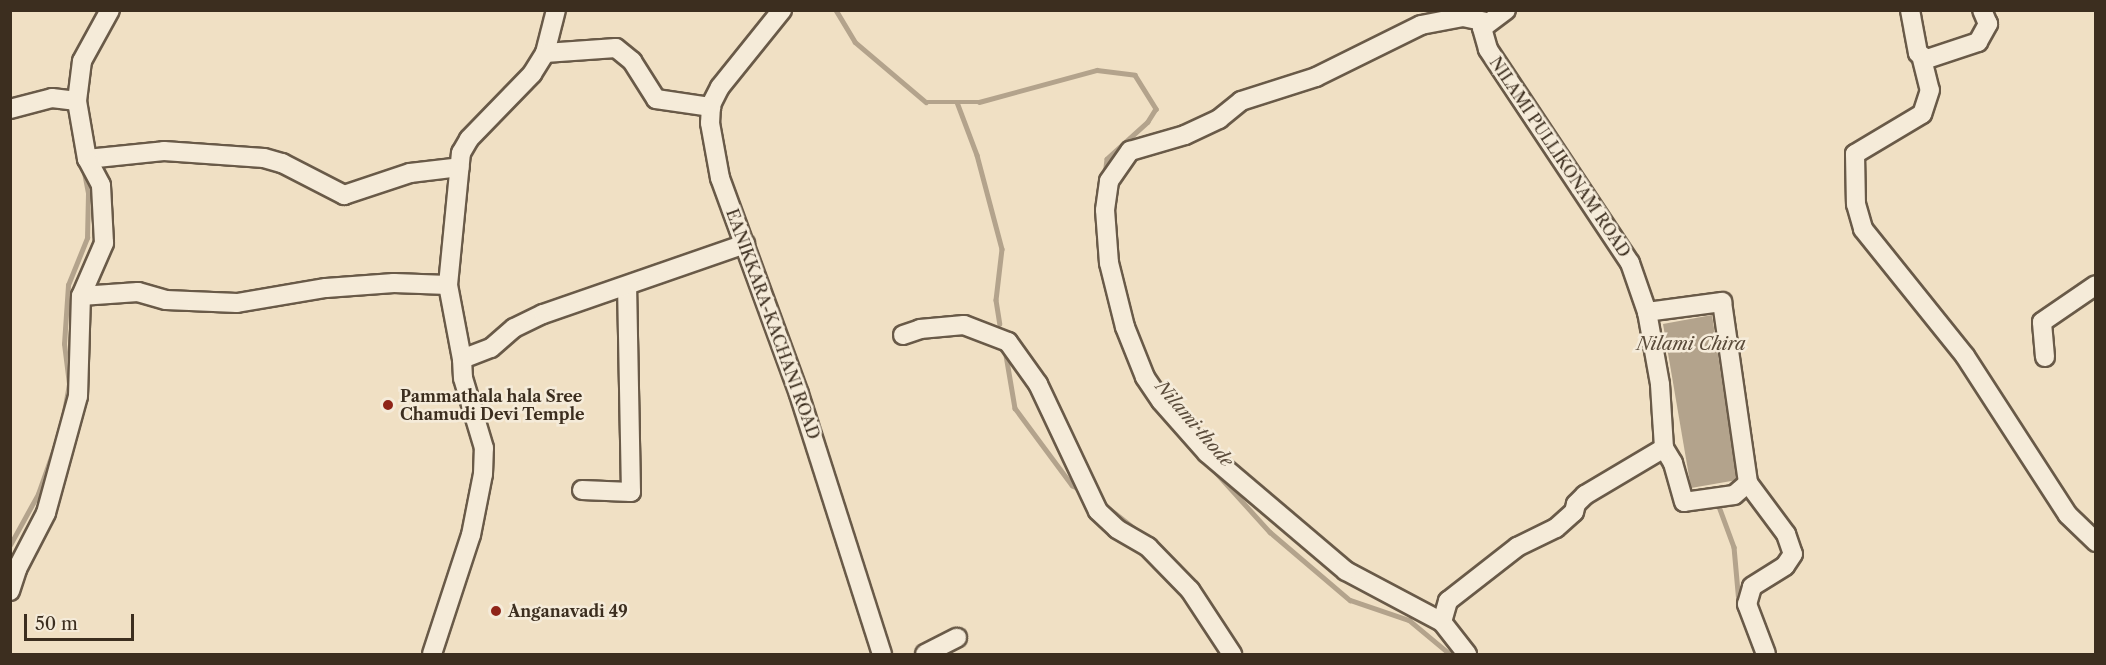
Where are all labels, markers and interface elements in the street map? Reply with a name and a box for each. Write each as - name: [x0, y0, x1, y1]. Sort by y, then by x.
- street label: NILAMI PULLIKONAM ROAD: [1486, 53, 1634, 261]
- street label: EANIKKARA-KACHANI ROAD: [722, 206, 824, 442]
- water label: Nilami Chira: [1636, 333, 1746, 355]
- water label: Nilami thode: [1151, 376, 1237, 472]
- place label: Pammathala hala Sree Chamudi Devi Temple: [400, 386, 585, 424]
- marker: Pammathala hala Sree Chamudi Devi Temple: [381, 398, 395, 412]
- place label: Anganavadi 49: [508, 601, 628, 621]
- scale bar: [27, 602, 136, 640]
- marker: Anganavadi 49: [489, 604, 503, 618]
- text: 50 m: [35, 613, 78, 635]

